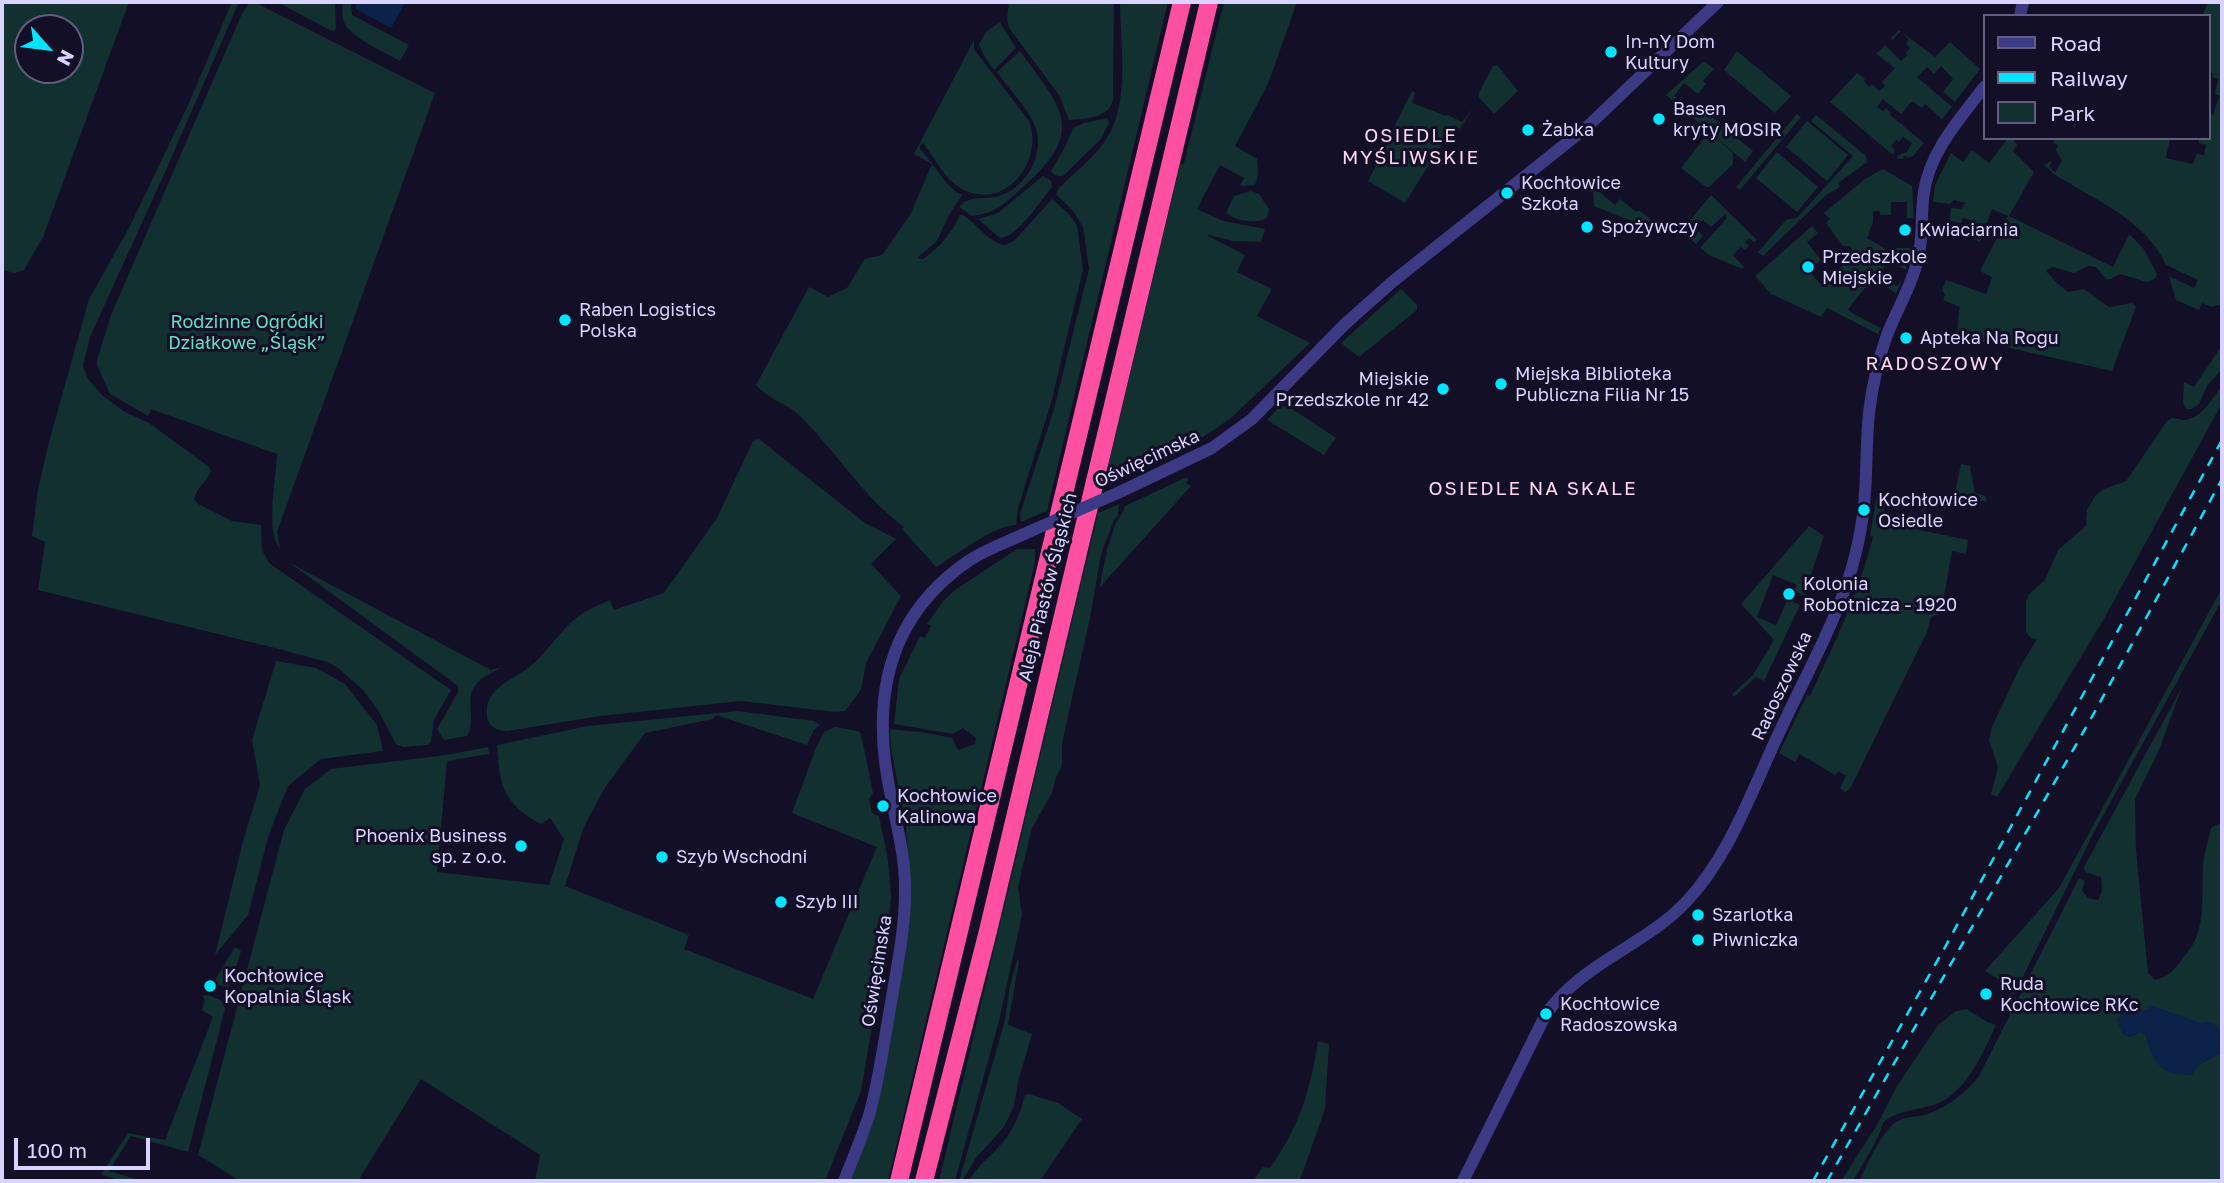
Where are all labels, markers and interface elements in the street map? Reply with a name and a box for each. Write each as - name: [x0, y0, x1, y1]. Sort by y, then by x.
- north arrow: [14, 14, 84, 84]
- legend: [1982, 14, 2210, 140]
- text: Road: [2050, 30, 2101, 56]
- place label: In-nY Dom Kultury: [1625, 31, 1715, 74]
- marker: In-nY Dom Kultury: [1603, 44, 1619, 60]
- text: N: [53, 46, 80, 70]
- text: Railway: [2050, 65, 2128, 91]
- place label: Basen kryty MOSIR: [1673, 98, 1782, 140]
- text: Park: [2050, 100, 2095, 126]
- marker: Basen kryty MOSIR: [1651, 111, 1667, 127]
- place label: Żabka: [1542, 119, 1594, 141]
- marker: Żabka: [1520, 122, 1536, 138]
- district label: OSIEDLE MYŚLIWSKIE: [1343, 125, 1479, 169]
- place label: Kochłowice Szkoła: [1521, 172, 1621, 214]
- marker: Kochłowice Szkoła: [1499, 185, 1515, 201]
- place label: Spożywczy: [1601, 216, 1698, 238]
- marker: Spożywczy: [1579, 219, 1595, 235]
- place label: Kwiaciarnia: [1919, 219, 2018, 241]
- marker: Kwiaciarnia: [1897, 222, 1913, 238]
- place label: Przedszkole Miejskie: [1822, 246, 1927, 288]
- marker: Przedszkole Miejskie: [1800, 259, 1816, 275]
- place label: Raben Logistics Polska: [579, 299, 716, 342]
- park label: Rodzinne Ogródki Działkowe „Śląsk”: [168, 311, 326, 354]
- marker: Raben Logistics Polska: [557, 312, 573, 328]
- place label: Apteka Na Rogu: [1920, 327, 2059, 349]
- marker: Apteka Na Rogu: [1898, 330, 1914, 346]
- district label: RADOSZOWY: [1867, 353, 2003, 375]
- place label: Miejska Biblioteka Publiczna Filia Nr 15: [1515, 363, 1689, 406]
- place label: Miejskie Przedszkole nr 42: [1275, 368, 1429, 410]
- marker: Miejska Biblioteka Publiczna Filia Nr 15: [1493, 376, 1509, 392]
- marker: Miejskie Przedszkole nr 42: [1435, 381, 1451, 397]
- street label: Oświęcimska: [1091, 425, 1203, 493]
- district label: OSIEDLE NA SKALE: [1431, 478, 1635, 500]
- place label: Kochłowice Osiedle: [1878, 489, 1978, 532]
- street label: Aleja Piastów Śląskich: [1014, 491, 1082, 683]
- marker: Kochłowice Osiedle: [1856, 502, 1872, 518]
- place label: Kolonia Robotnicza - 1920: [1803, 573, 1957, 616]
- marker: Kolonia Robotnicza - 1920: [1781, 586, 1797, 602]
- street label: Radoszowska: [1747, 628, 1817, 744]
- place label: Kochłowice Kalinowa: [897, 785, 997, 828]
- marker: Kochłowice Kalinowa: [875, 798, 891, 814]
- place label: Phoenix Business sp. z o.o.: [355, 825, 507, 868]
- marker: Phoenix Business sp. z o.o.: [513, 838, 529, 854]
- place label: Szyb Wschodni: [676, 846, 807, 868]
- marker: Szyb Wschodni: [654, 849, 670, 865]
- place label: Szyb III: [795, 891, 858, 913]
- marker: Szyb III: [773, 894, 789, 910]
- place label: Szarlotka: [1712, 904, 1793, 926]
- marker: Szarlotka: [1690, 907, 1706, 923]
- street label: Oświęcimska: [857, 914, 897, 1028]
- place label: Piwniczka: [1712, 929, 1798, 951]
- marker: Piwniczka: [1690, 932, 1706, 948]
- place label: Kochłowice Kopalnia Śląsk: [224, 965, 352, 1007]
- place label: Ruda Kochłowice RKc: [2000, 973, 2139, 1016]
- marker: Kochłowice Kopalnia Śląsk: [202, 978, 218, 994]
- marker: Ruda Kochłowice RKc: [1978, 986, 1994, 1002]
- place label: Kochłowice Radoszowska: [1560, 993, 1678, 1036]
- marker: Kochłowice Radoszowska: [1538, 1006, 1554, 1022]
- scale bar: [18, 1124, 154, 1168]
- text: 100 m: [27, 1137, 87, 1163]

